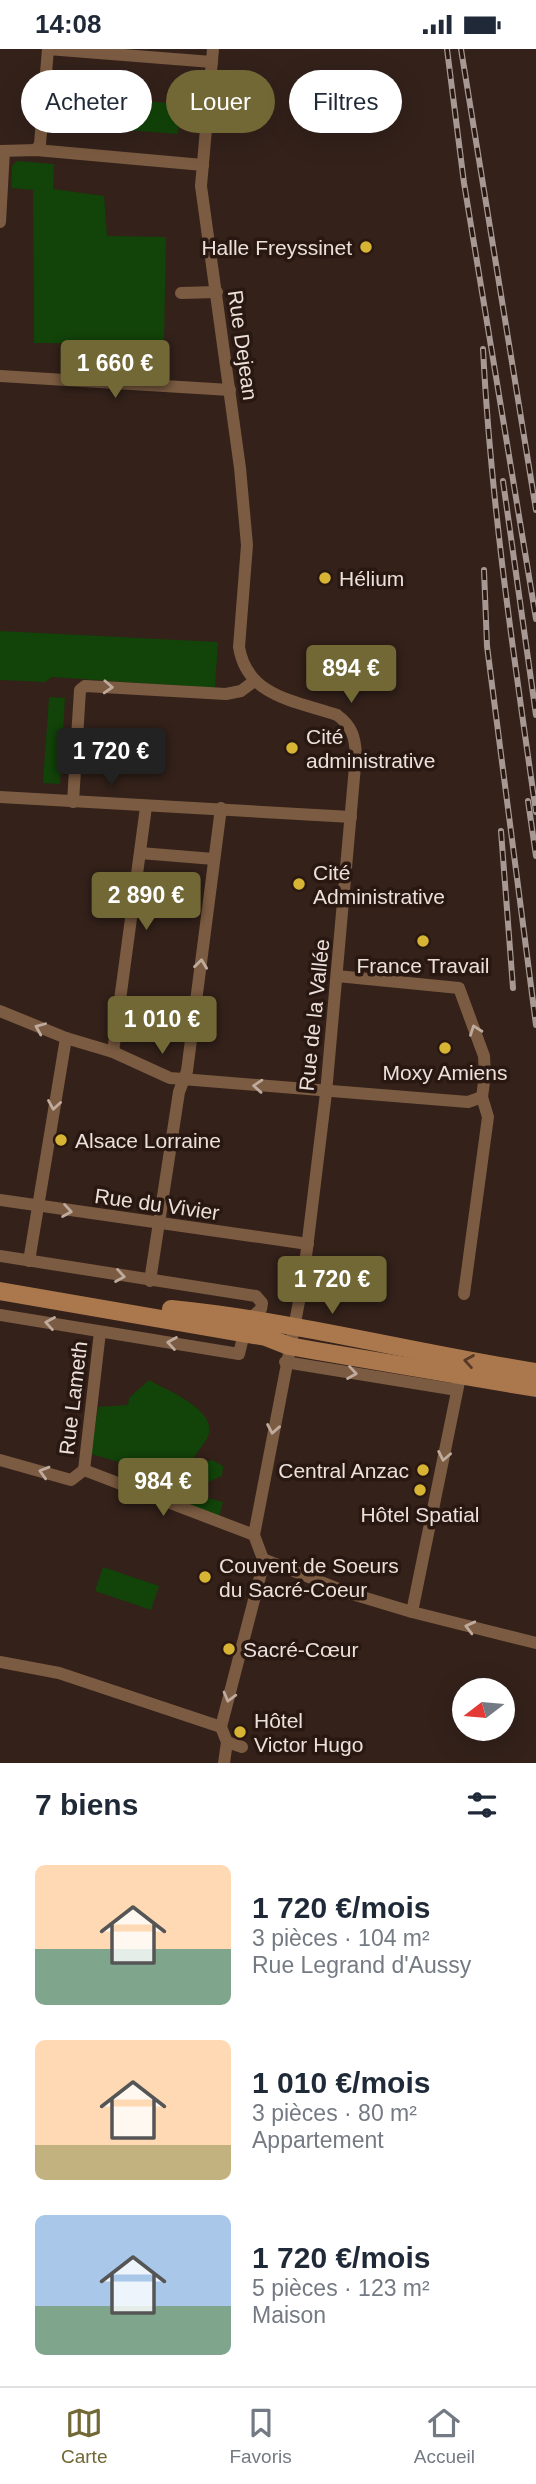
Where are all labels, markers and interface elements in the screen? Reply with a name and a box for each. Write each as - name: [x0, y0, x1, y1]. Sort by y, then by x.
- text: 14:08: [35, 9, 102, 39]
- chip: Acheter: [21, 70, 152, 133]
- chip: Louer: [166, 70, 275, 133]
- chip: Filtres: [289, 70, 402, 133]
- place label: Halle Freyssinet: [201, 236, 352, 259]
- marker: Halle Freyssinet: [358, 239, 374, 255]
- street label: Rue Dejean: [224, 288, 262, 402]
- pin: 1 660 €: [50, 341, 180, 400]
- text: 1 660 €: [77, 350, 153, 376]
- place label: Hélium: [339, 567, 404, 590]
- marker: Hélium: [317, 570, 333, 586]
- pin: 894 €: [302, 645, 400, 705]
- text: 894 €: [322, 655, 380, 681]
- one-way arrow: [103, 680, 114, 695]
- place label: Cité administrative: [306, 725, 436, 772]
- pin: 1 720 €: [46, 729, 176, 788]
- text: 1 720 €: [73, 738, 149, 764]
- marker: Cité administrative: [284, 740, 300, 756]
- place label: Cité Administrative: [313, 861, 445, 908]
- pin: 2 890 €: [81, 873, 211, 932]
- marker: Cité Administrative: [291, 876, 307, 892]
- text: 2 890 €: [108, 882, 184, 908]
- marker: France Travail: [415, 933, 431, 949]
- street label: Rue de la Vallée: [295, 938, 333, 1092]
- place label: France Travail: [356, 954, 490, 977]
- one-way arrow: [193, 958, 208, 969]
- pin: 1 010 €: [97, 997, 227, 1056]
- text: 1 010 €: [124, 1006, 200, 1032]
- one-way arrow: [35, 1022, 47, 1036]
- one-way arrow: [469, 1025, 483, 1037]
- marker: Moxy Amiens: [437, 1040, 453, 1056]
- place label: Moxy Amiens: [383, 1061, 507, 1084]
- one-way arrow: [252, 1079, 263, 1094]
- one-way arrow: [47, 1100, 62, 1111]
- place label: Alsace Lorraine: [75, 1129, 221, 1152]
- marker: Alsace Lorraine: [53, 1132, 69, 1148]
- street label: Rue du Vivier: [93, 1184, 221, 1224]
- one-way arrow: [61, 1203, 73, 1218]
- pin: 1 720 €: [267, 1257, 397, 1316]
- text: 1 720 €: [294, 1266, 370, 1292]
- one-way arrow: [114, 1268, 126, 1283]
- one-way arrow: [44, 1316, 56, 1331]
- one-way arrow: [166, 1336, 178, 1351]
- street label: Rue Lameth: [55, 1340, 91, 1456]
- one-way arrow: [463, 1354, 475, 1369]
- one-way arrow: [347, 1365, 358, 1380]
- one-way arrow: [266, 1423, 281, 1435]
- one-way arrow: [437, 1450, 452, 1462]
- pin: 984 €: [114, 1459, 212, 1518]
- place label: Central Anzac: [278, 1459, 409, 1482]
- marker: Central Anzac: [415, 1462, 431, 1478]
- one-way arrow: [38, 1466, 50, 1481]
- text: 984 €: [134, 1468, 192, 1494]
- marker: Hôtel Spatial: [412, 1482, 428, 1498]
- place label: Hôtel Spatial: [360, 1503, 480, 1526]
- place label: Couvent de Soeurs du Sacré-Coeur: [219, 1554, 399, 1601]
- marker: Couvent de Soeurs du Sacré-Coeur: [197, 1569, 213, 1585]
- one-way arrow: [464, 1621, 476, 1635]
- place label: Sacré-Cœur: [243, 1638, 359, 1661]
- marker: Sacré-Cœur: [221, 1641, 237, 1657]
- north arrow: [452, 1678, 514, 1741]
- map controls: [452, 1678, 515, 1741]
- one-way arrow: [223, 1690, 237, 1702]
- place label: Hôtel Victor Hugo: [254, 1709, 363, 1756]
- marker: Hôtel Victor Hugo: [232, 1724, 248, 1740]
- icon: filters: [463, 1786, 501, 1824]
- text: 7 biens: [35, 1788, 138, 1821]
- text: 1 720 €/mois: [252, 1891, 430, 1924]
- icon: home: [91, 1893, 175, 1977]
- text: 3 pièces · 104 m²: [252, 1925, 430, 1951]
- text: Rue Legrand d'Aussy: [252, 1952, 471, 1978]
- text: 1 010 €/mois: [252, 2066, 430, 2099]
- icon: home: [91, 2068, 175, 2152]
- text: 3 pièces · 80 m²: [252, 2100, 417, 2126]
- text: Appartement: [252, 2127, 384, 2153]
- text: 1 720 €/mois: [252, 2241, 430, 2274]
- icon: home: [91, 2243, 175, 2327]
- text: 5 pièces · 123 m²: [252, 2275, 430, 2301]
- text: Maison: [252, 2302, 326, 2328]
- tab: Carte: [61, 2404, 107, 2468]
- tab: Favoris: [229, 2404, 292, 2468]
- tab: Accueil: [414, 2404, 475, 2468]

